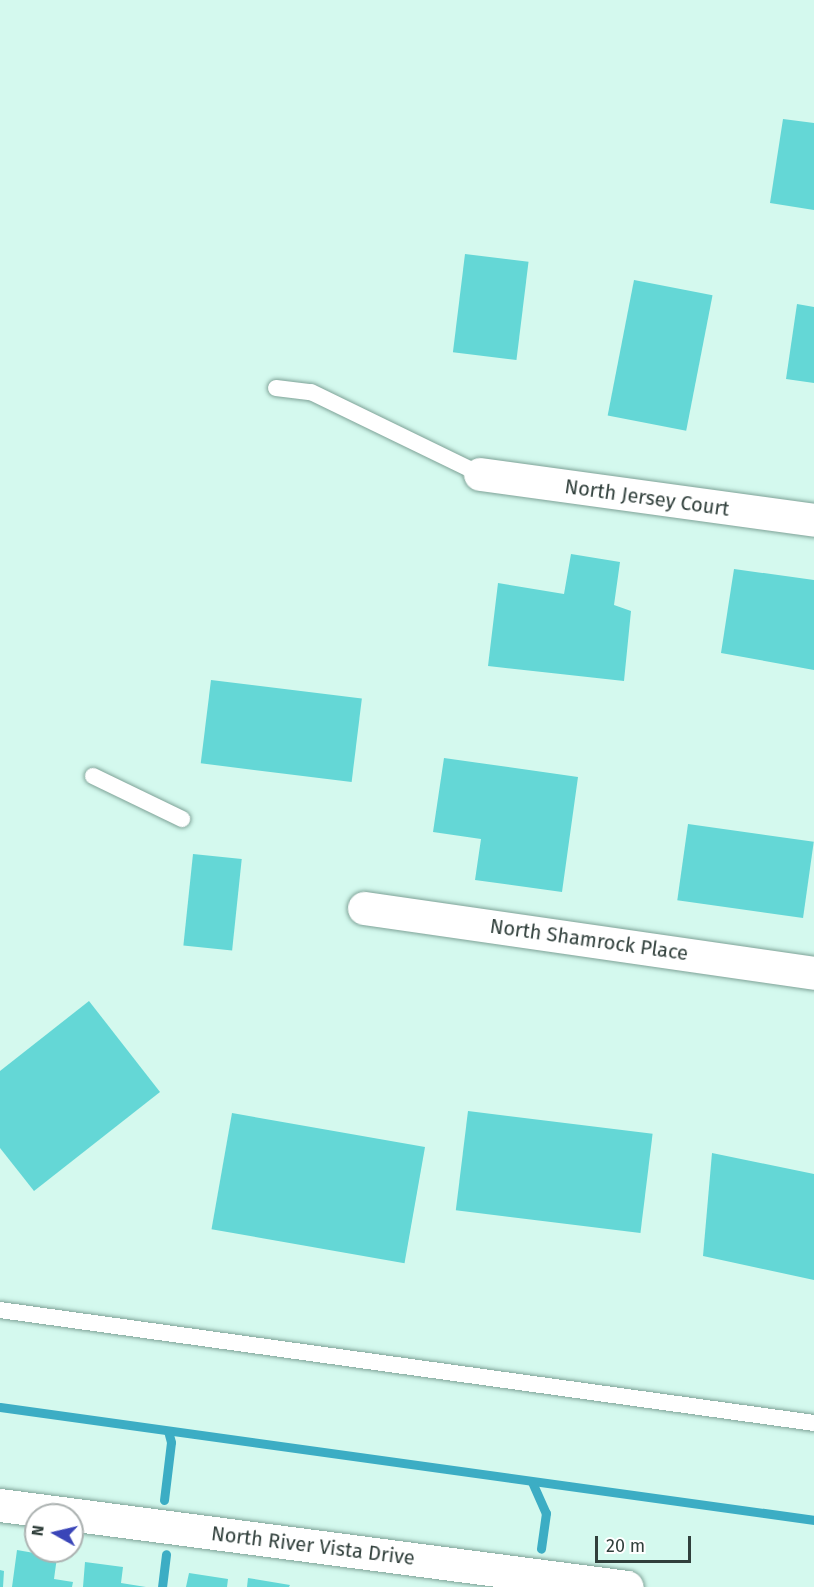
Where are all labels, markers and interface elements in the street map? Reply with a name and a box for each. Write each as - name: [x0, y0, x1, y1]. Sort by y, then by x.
- street label: North Jersey Court: [563, 475, 731, 521]
- street label: North Shamrock Place: [488, 914, 690, 966]
- north arrow: [24, 1503, 84, 1563]
- street label: North River Vista Drive: [210, 1522, 416, 1570]
- text: N: [28, 1524, 48, 1537]
- scale bar: [598, 1524, 694, 1562]
- text: 20 m: [606, 1535, 645, 1557]

